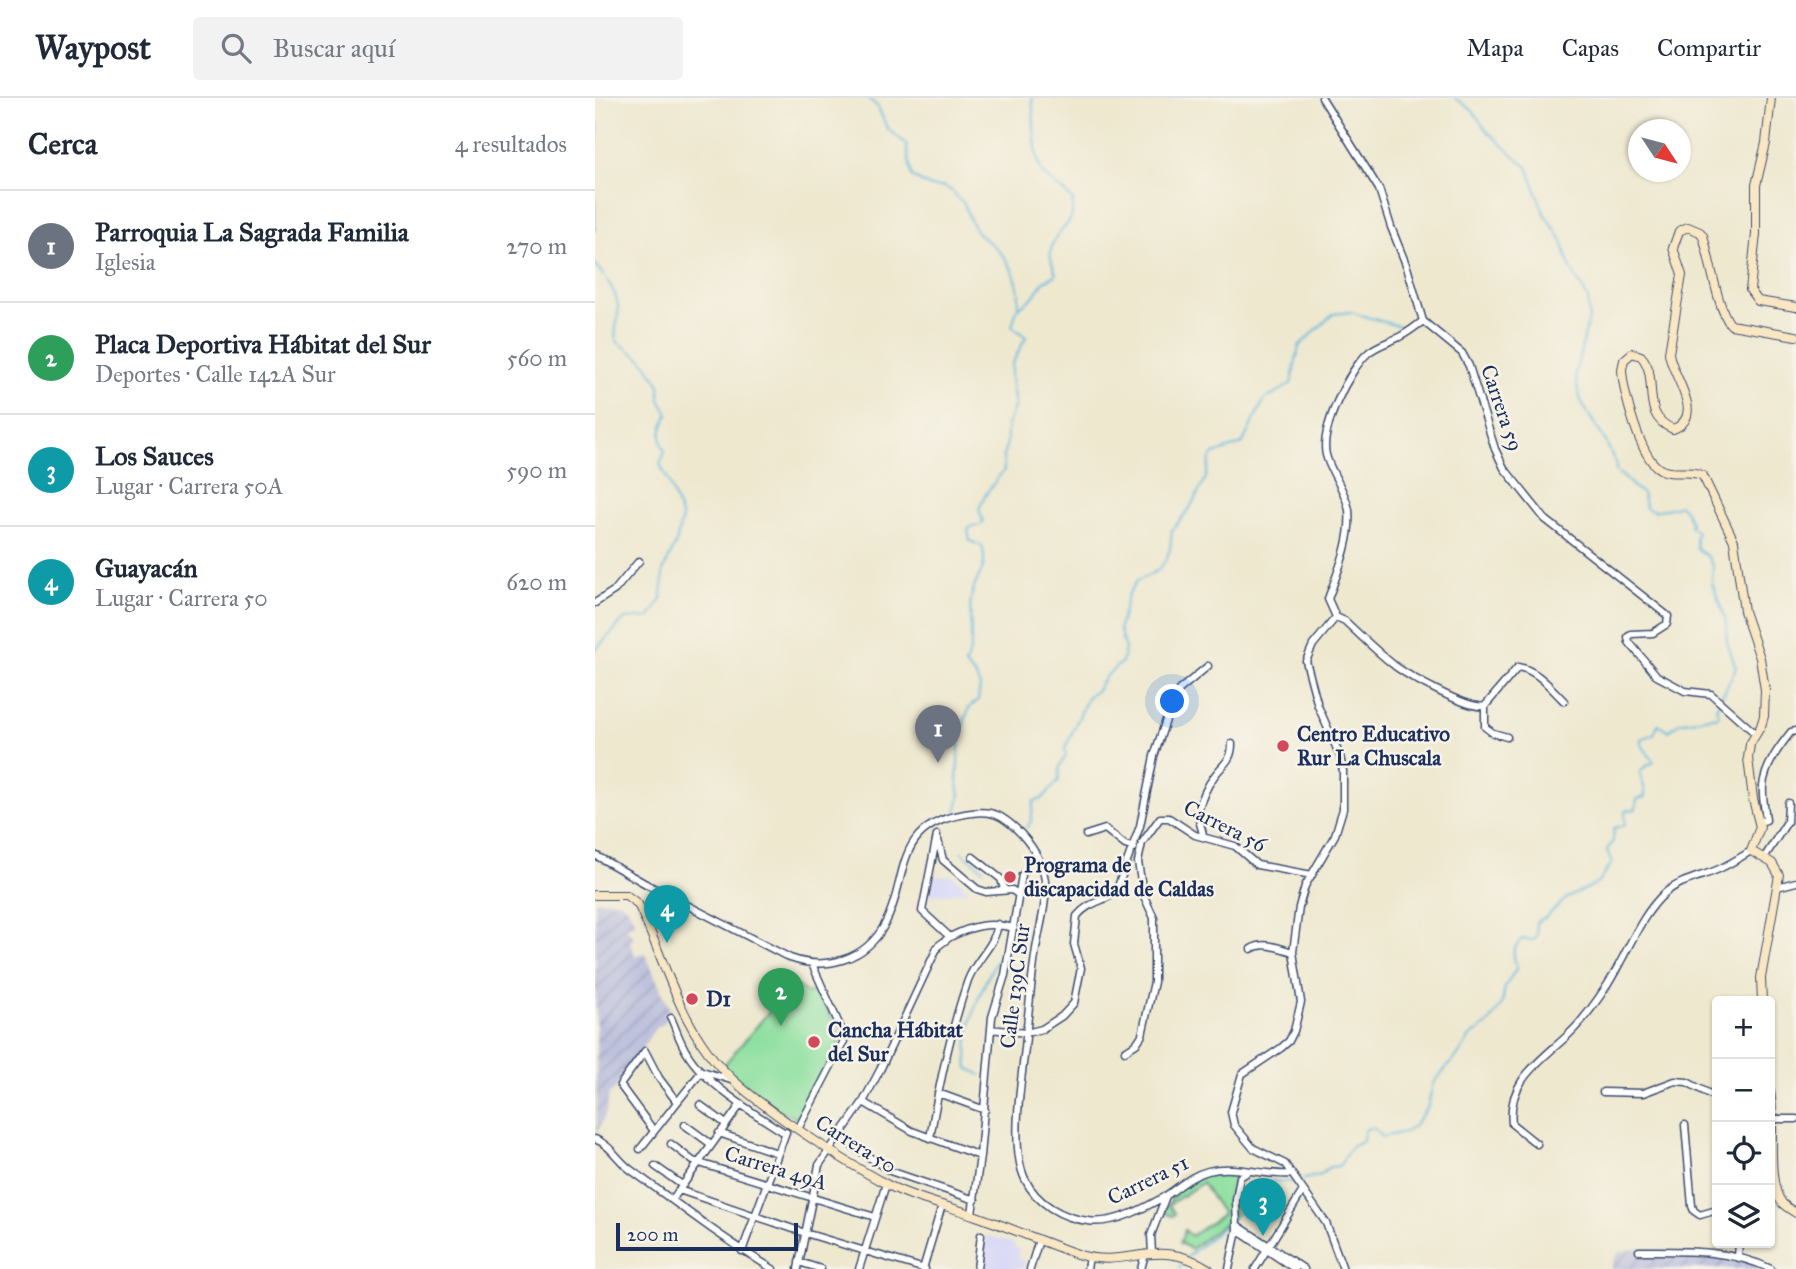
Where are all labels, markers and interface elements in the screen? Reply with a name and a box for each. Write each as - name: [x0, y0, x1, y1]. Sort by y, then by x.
- search box: [193, 17, 683, 80]
- text: Waypost: [35, 28, 151, 68]
- icon: search: [217, 29, 255, 67]
- text: Buscar aquí: [273, 32, 395, 64]
- text: Mapa: [1467, 33, 1524, 63]
- text: Capas: [1562, 33, 1619, 63]
- text: Compartir: [1657, 33, 1761, 63]
- north arrow: [1628, 119, 1691, 182]
- text: Cerca: [28, 126, 97, 162]
- text: 4 resultados: [455, 130, 567, 158]
- text: Parroquia La Sagrada Familia: [95, 216, 409, 248]
- text: 1: [46, 232, 56, 260]
- text: 270 m: [506, 232, 567, 260]
- text: Iglesia: [95, 248, 156, 276]
- text: Placa Deportiva Hábitat del Sur: [95, 328, 431, 360]
- text: 2: [45, 344, 57, 372]
- text: 560 m: [507, 344, 567, 372]
- text: Deportes · Calle 142A Sur: [95, 360, 336, 388]
- street label: Carrera 59: [1475, 361, 1529, 455]
- text: Los Sauces: [95, 440, 214, 472]
- text: 3: [46, 456, 56, 484]
- text: 590 m: [506, 456, 567, 484]
- text: Lugar · Carrera 50A: [95, 472, 283, 500]
- text: Guayacán: [95, 552, 198, 584]
- text: 4: [45, 568, 57, 596]
- text: 620 m: [506, 568, 567, 596]
- text: Lugar · Carrera 50: [95, 584, 268, 612]
- your location: [1155, 684, 1189, 718]
- pin: 1: [915, 705, 961, 763]
- place label: Centro Educativo Rur La Chuscala: [1297, 721, 1450, 771]
- marker: Centro Educativo Rur La Chuscala: [1275, 738, 1291, 754]
- street label: Carrera 56: [1179, 794, 1272, 858]
- place label: Programa de discapacidad de Caldas: [1024, 852, 1214, 902]
- marker: Programa de discapacidad de Caldas: [1002, 869, 1018, 885]
- pin: 4: [644, 885, 690, 943]
- street label: Calle 139C Sur: [994, 922, 1036, 1050]
- pin: 2: [758, 968, 804, 1026]
- place label: D1: [706, 986, 731, 1012]
- marker: D1: [684, 991, 700, 1007]
- map controls: [1712, 996, 1775, 1248]
- button: +: [1712, 996, 1775, 1059]
- place label: Cancha Hábitat del Sur: [828, 1017, 964, 1067]
- marker: Cancha Hábitat del Sur: [806, 1034, 822, 1050]
- button: −: [1712, 1059, 1775, 1122]
- street label: Carrera 50: [811, 1109, 901, 1179]
- button: locate: [1712, 1122, 1775, 1185]
- street label: Carrera 49A: [722, 1140, 830, 1196]
- street label: Carrera 51: [1103, 1149, 1193, 1211]
- pin: 3: [1240, 1178, 1286, 1236]
- button: layers: [1712, 1185, 1775, 1248]
- scale bar: [616, 1220, 798, 1252]
- text: 200 m: [627, 1223, 679, 1246]

